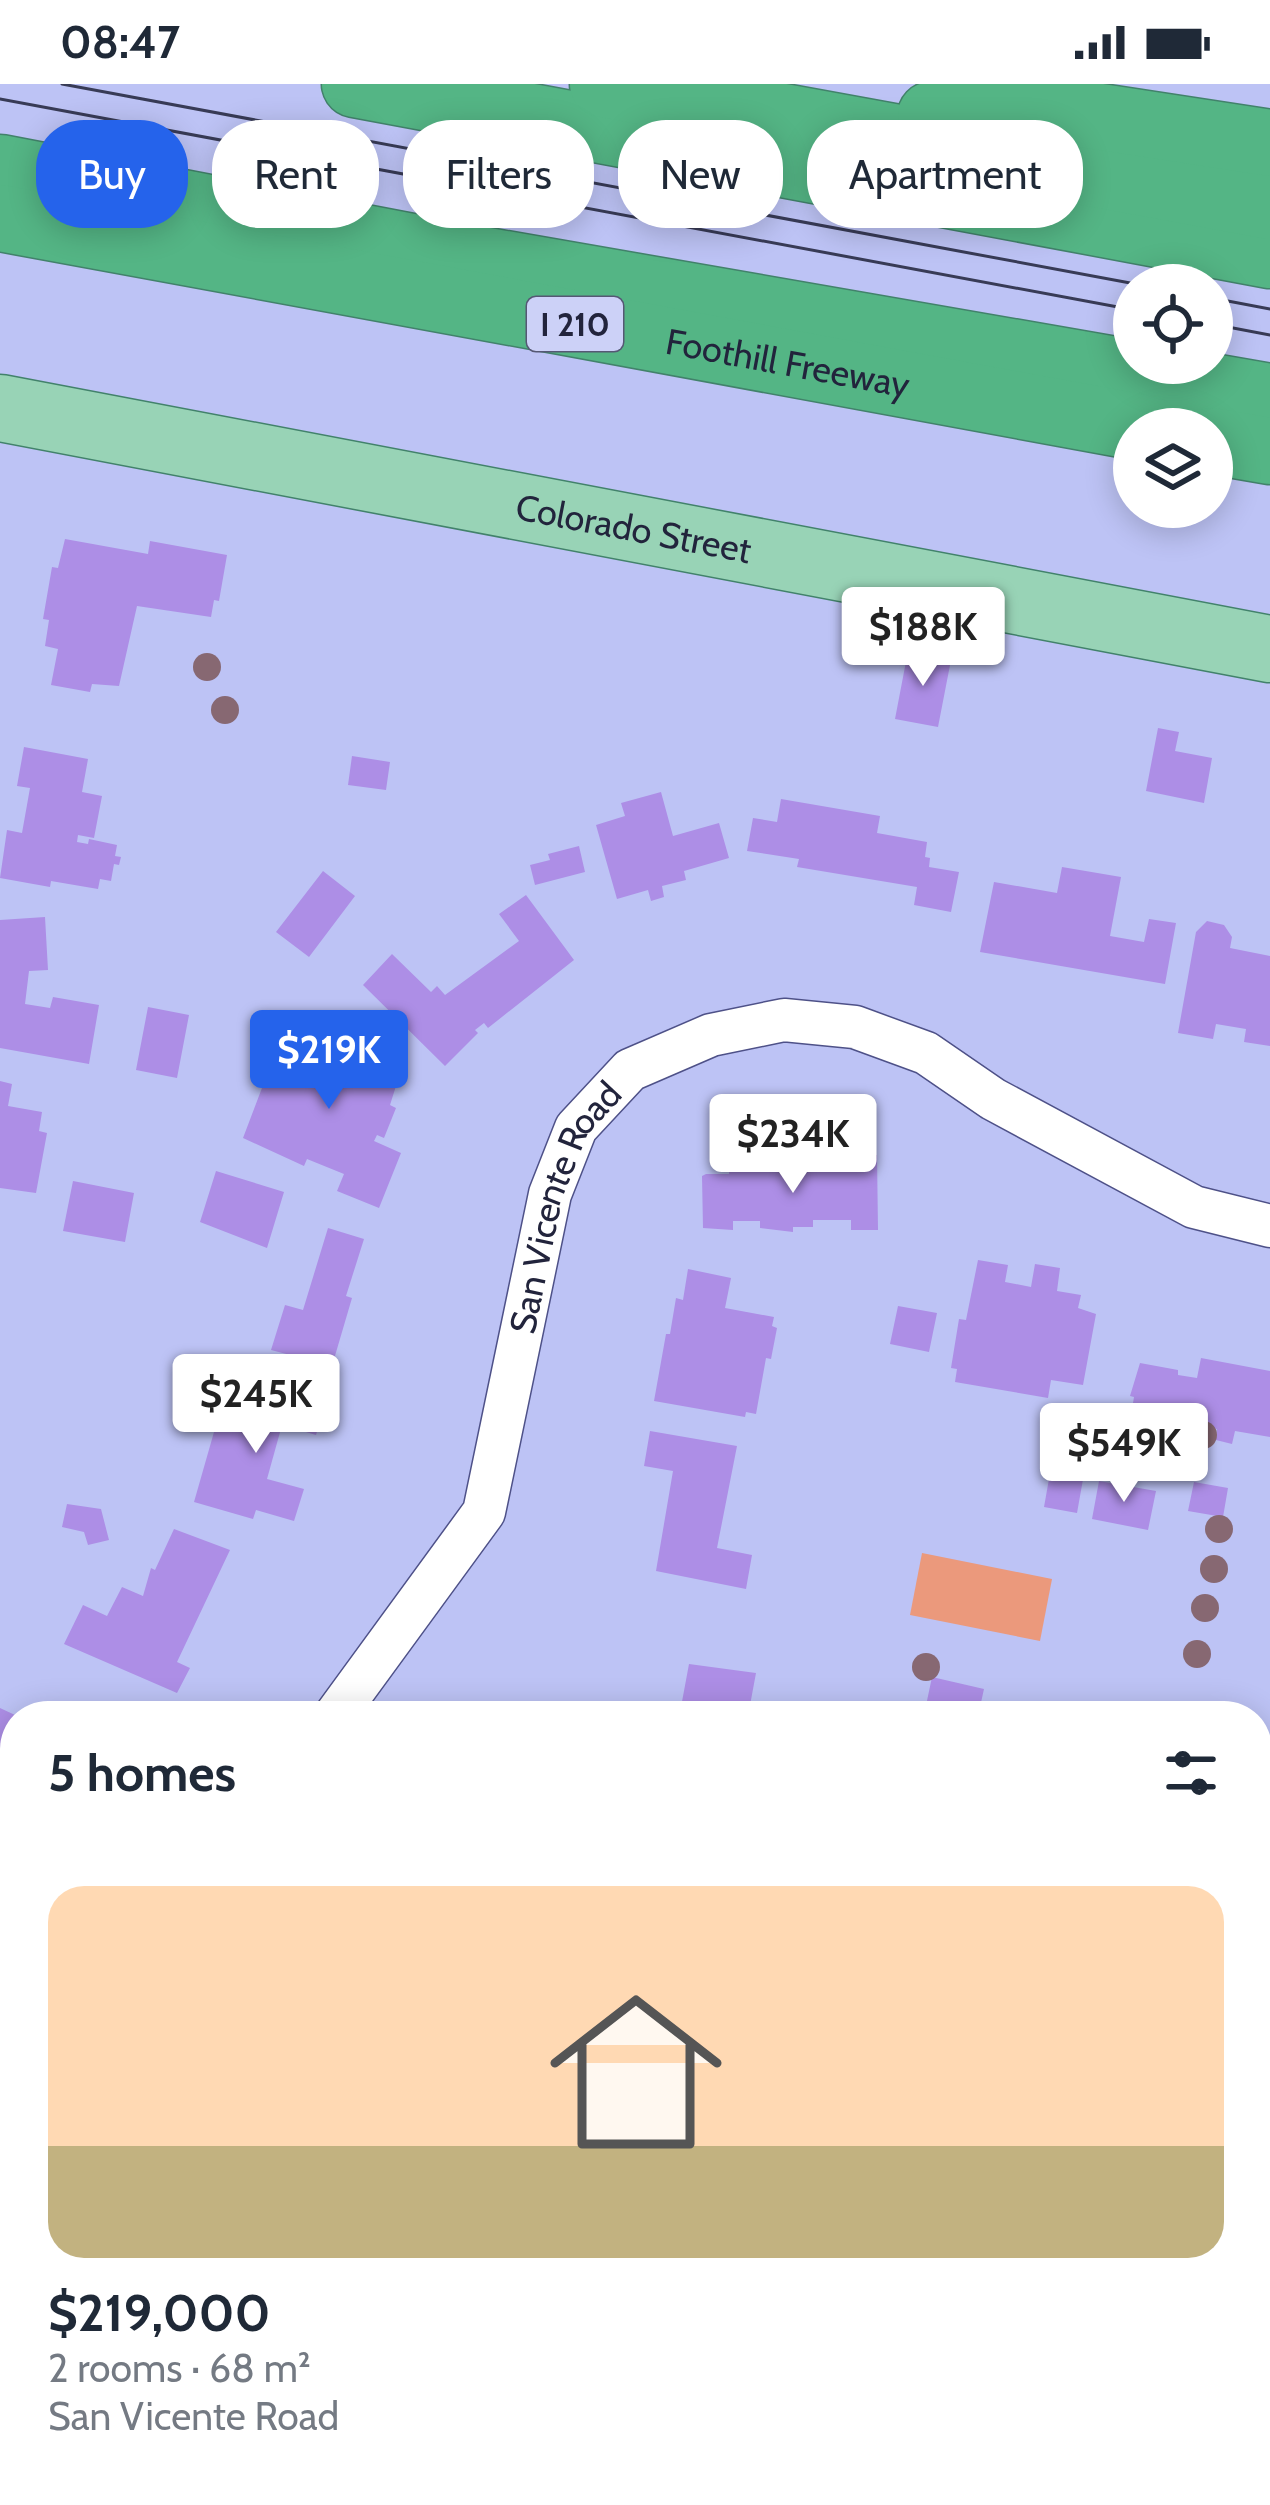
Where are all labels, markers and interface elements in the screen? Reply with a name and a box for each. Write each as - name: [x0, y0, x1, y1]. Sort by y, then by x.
- text: 08:47: [60, 15, 180, 69]
- chip: Buy: [36, 120, 188, 228]
- chip: Rent: [212, 120, 379, 228]
- chip: Filters: [403, 120, 594, 228]
- chip: New: [618, 120, 783, 228]
- chip: Apartment: [807, 120, 1083, 228]
- map controls: [1113, 264, 1233, 528]
- button: locate: [1113, 264, 1233, 384]
- road number: I 210: [527, 297, 623, 351]
- street label: Foothill Freeway: [662, 319, 913, 407]
- button: layers: [1113, 408, 1233, 528]
- street label: Colorado Street: [512, 484, 755, 572]
- pin: $188K: [839, 587, 1007, 689]
- text: $188K: [869, 602, 977, 650]
- pin: $219K: [245, 1010, 413, 1112]
- text: $219K: [277, 1025, 381, 1073]
- street label: San Vicente Road: [500, 1072, 630, 1337]
- pin: $234K: [709, 1094, 877, 1196]
- text: $234K: [737, 1109, 849, 1157]
- pin: $245K: [172, 1354, 340, 1456]
- text: $245K: [200, 1369, 312, 1417]
- pin: $549K: [1040, 1403, 1208, 1505]
- text: $549K: [1067, 1418, 1181, 1466]
- icon: filters: [1158, 1740, 1224, 1806]
- text: 5 homes: [48, 1742, 236, 1804]
- icon: home: [528, 1964, 744, 2180]
- text: $219,000: [48, 2282, 271, 2344]
- text: 2 rooms · 68 m²: [48, 2344, 311, 2392]
- text: San Vicente Road: [48, 2392, 339, 2440]

